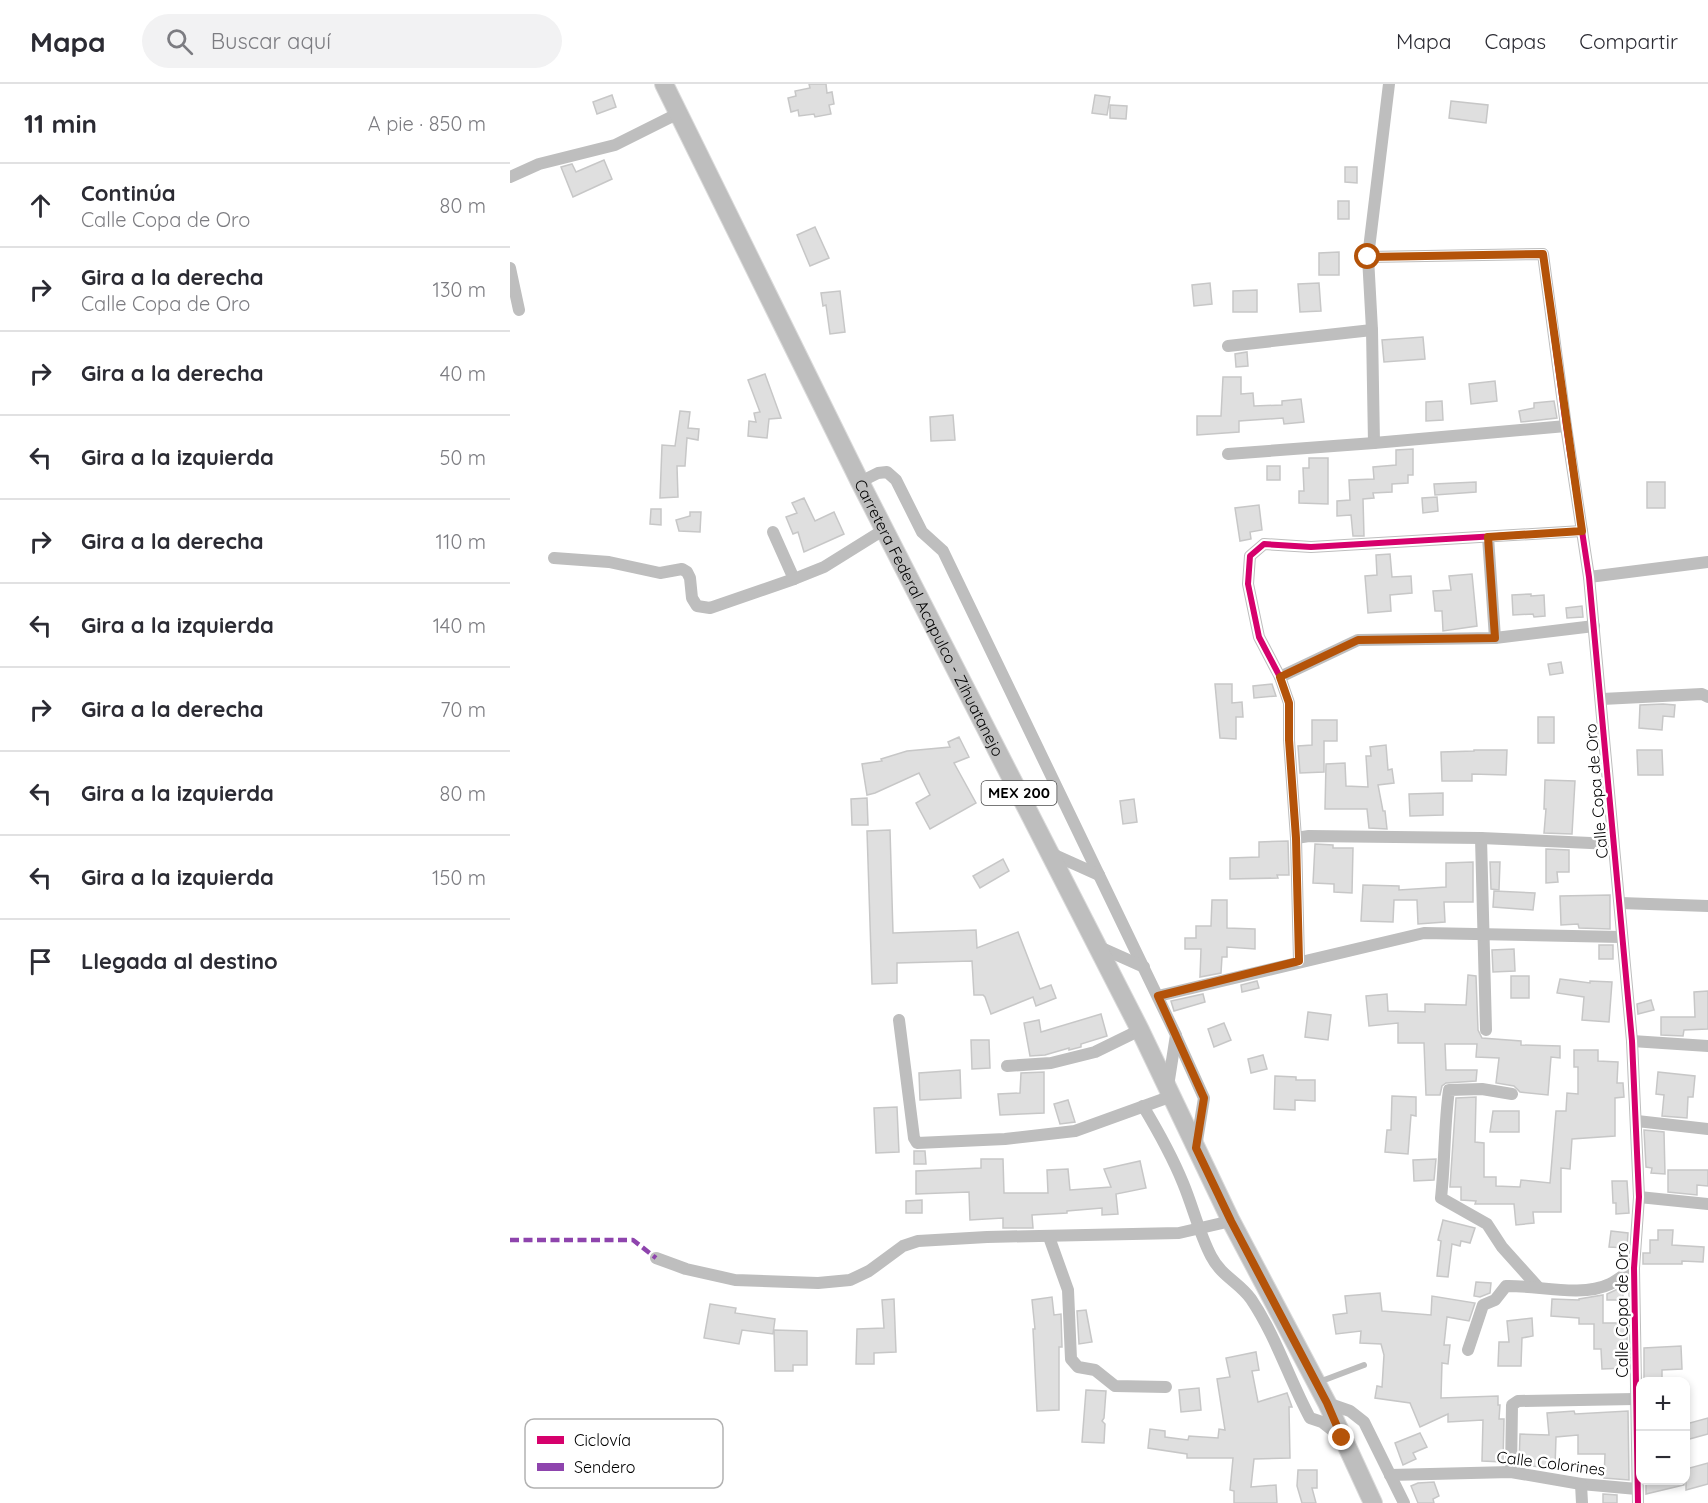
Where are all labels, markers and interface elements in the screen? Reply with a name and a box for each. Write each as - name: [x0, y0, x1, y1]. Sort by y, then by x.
- search box: [142, 14, 562, 68]
- text: Mapa: [30, 24, 106, 59]
- icon: search: [163, 25, 196, 58]
- text: Buscar aquí: [211, 27, 331, 55]
- text: Mapa: [1396, 28, 1451, 54]
- text: Capas: [1484, 28, 1546, 54]
- text: Compartir: [1579, 28, 1678, 54]
- text: 11 min: [24, 107, 97, 140]
- text: A pie · 850 m: [368, 111, 486, 136]
- text: Continúa: [81, 179, 176, 207]
- icon: ahead: [24, 189, 57, 222]
- text: 80 m: [440, 193, 486, 218]
- text: Calle Copa de Oro: [81, 207, 250, 232]
- route start: [1354, 243, 1380, 269]
- text: Gira a la derecha: [81, 263, 264, 291]
- icon: right: [24, 273, 57, 306]
- text: 130 m: [433, 277, 486, 302]
- text: Calle Copa de Oro: [81, 291, 250, 316]
- icon: right: [24, 357, 57, 390]
- text: Gira a la derecha: [81, 359, 264, 387]
- text: 40 m: [440, 361, 486, 386]
- icon: left: [24, 441, 57, 474]
- text: Gira a la izquierda: [81, 443, 274, 471]
- text: 50 m: [440, 445, 486, 470]
- street label: Carretera Federal Acapulco - Zihuatanejo: [850, 476, 1008, 760]
- icon: right: [24, 525, 57, 558]
- text: Gira a la derecha: [81, 527, 264, 555]
- text: 110 m: [436, 529, 486, 554]
- icon: left: [24, 609, 57, 642]
- text: Gira a la izquierda: [81, 611, 274, 639]
- text: 140 m: [433, 613, 486, 638]
- icon: right: [24, 693, 57, 726]
- text: Gira a la derecha: [81, 695, 264, 723]
- text: 70 m: [440, 697, 486, 722]
- street label: Calle Copa de Oro: [1580, 723, 1612, 859]
- icon: left: [24, 777, 57, 810]
- text: Gira a la izquierda: [81, 779, 274, 807]
- text: 80 m: [440, 781, 486, 806]
- road number: MEX 200: [982, 781, 1056, 805]
- icon: left: [24, 861, 57, 894]
- text: Gira a la izquierda: [81, 863, 274, 891]
- text: 150 m: [432, 865, 486, 890]
- icon: arrive: [24, 945, 57, 978]
- text: Llegada al destino: [81, 947, 278, 975]
- street label: Calle Copa de Oro: [1612, 1242, 1632, 1378]
- map controls: [1636, 1377, 1690, 1485]
- button: +: [1636, 1377, 1690, 1431]
- legend: [525, 1419, 723, 1488]
- route end: [1328, 1424, 1354, 1450]
- text: Ciclovía: [574, 1430, 631, 1450]
- button: −: [1636, 1431, 1690, 1485]
- street label: Calle Colorines: [1495, 1446, 1607, 1480]
- text: Sendero: [574, 1457, 636, 1477]

